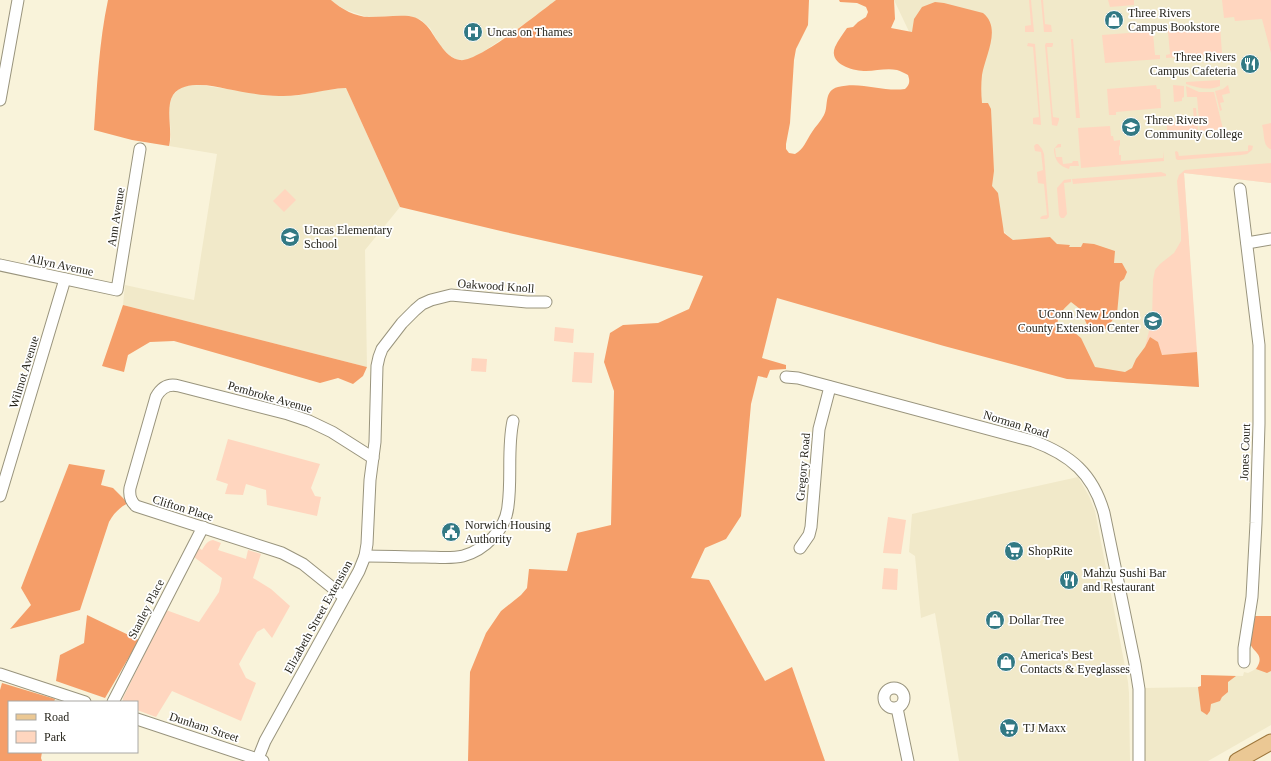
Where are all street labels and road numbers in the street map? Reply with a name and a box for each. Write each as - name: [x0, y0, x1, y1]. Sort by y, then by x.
- street label: Ann Avenue: [104, 187, 128, 247]
- street label: Allyn Avenue: [27, 251, 95, 279]
- street label: Oakwood Knoll: [457, 276, 536, 296]
- street label: Wilmot Avenue: [6, 334, 42, 410]
- street label: Pembroke Avenue: [226, 378, 314, 416]
- street label: Norman Road: [982, 407, 1050, 441]
- street label: Jones Court: [1237, 423, 1253, 481]
- street label: Gregory Road: [793, 432, 813, 502]
- street label: Clifton Place: [151, 492, 215, 524]
- street label: Elizabeth Street Extension: [281, 558, 355, 676]
- street label: Stanley Place: [125, 577, 167, 641]
- street label: Dunham Street: [167, 709, 241, 745]

